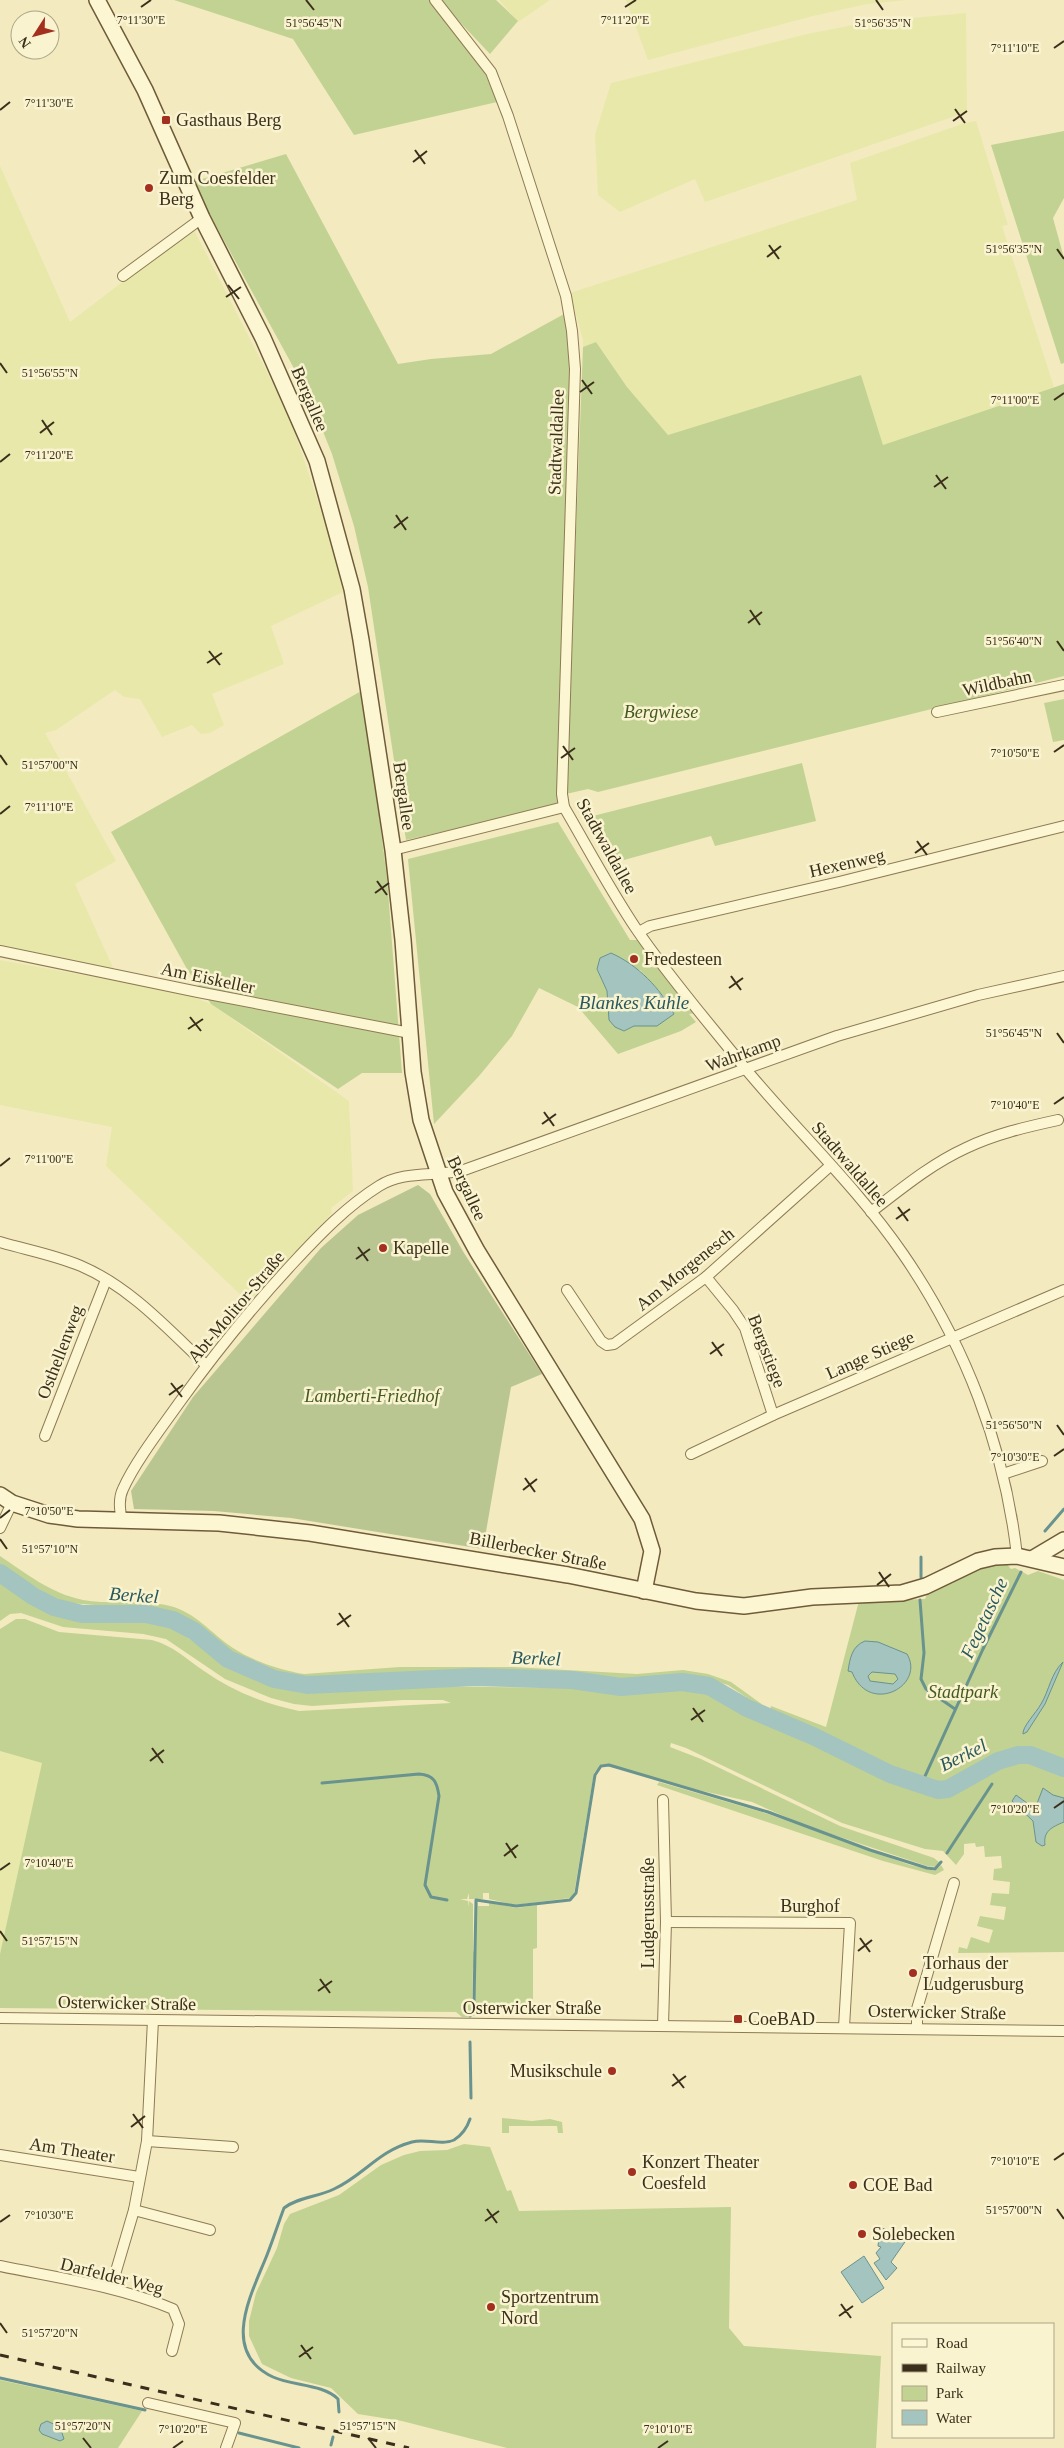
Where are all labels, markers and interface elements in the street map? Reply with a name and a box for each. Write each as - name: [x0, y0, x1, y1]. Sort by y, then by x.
- north arrow: [10, 10, 60, 60]
- text: 7°11'30"E: [117, 13, 165, 27]
- text: 7°11'20"E: [601, 13, 649, 27]
- text: 51°56'45"N: [286, 16, 343, 30]
- text: 51°56'35"N: [855, 16, 912, 30]
- text: N: [16, 34, 34, 51]
- text: 7°11'10"E: [991, 41, 1039, 55]
- text: 7°11'30"E: [25, 96, 73, 110]
- place label: Gasthaus Berg: [176, 110, 281, 130]
- marker: Gasthaus Berg: [160, 114, 172, 126]
- place label: Zum Coesfelder Berg: [159, 168, 275, 209]
- marker: Zum Coesfelder Berg: [143, 182, 155, 194]
- text: 51°56'35"N: [986, 242, 1043, 256]
- street label: Bergallee: [287, 364, 333, 435]
- text: 51°56'55"N: [22, 366, 79, 380]
- street label: Stadtwaldallee: [544, 389, 568, 495]
- text: 7°11'00"E: [991, 393, 1039, 407]
- text: 7°11'20"E: [25, 448, 73, 462]
- text: 51°56'40"N: [986, 634, 1043, 648]
- street label: Wildbahn: [961, 666, 1033, 700]
- park label: Bergwiese: [624, 702, 698, 722]
- text: 7°10'50"E: [990, 746, 1040, 760]
- text: 51°57'00"N: [22, 758, 79, 772]
- street label: Bergallee: [389, 761, 419, 831]
- street label: Stadtwaldallee: [573, 795, 641, 897]
- text: 7°11'10"E: [25, 800, 73, 814]
- street label: Hexenweg: [807, 845, 887, 881]
- place label: Fredesteen: [644, 949, 722, 969]
- marker: Fredesteen: [628, 953, 640, 965]
- street label: Am Eiskeller: [159, 958, 257, 998]
- water label: Blankes Kuhle: [579, 992, 689, 1013]
- text: 51°56'45"N: [986, 1026, 1043, 1040]
- street label: Wahrkamp: [703, 1030, 783, 1076]
- text: 7°10'40"E: [990, 1098, 1040, 1112]
- street label: Stadtwaldallee: [808, 1117, 892, 1211]
- text: 7°11'00"E: [25, 1152, 73, 1166]
- street label: Bergallee: [443, 1153, 491, 1223]
- street label: Am Morgenesch: [632, 1223, 738, 1315]
- place label: Kapelle: [393, 1238, 449, 1258]
- marker: Kapelle: [377, 1242, 389, 1254]
- street label: Abt-Molitor-Straße: [183, 1247, 289, 1367]
- street label: Osthellenweg: [33, 1302, 87, 1402]
- street label: Bergstiege: [744, 1312, 790, 1390]
- street label: Lange Stiege: [823, 1327, 917, 1383]
- park label: Lamberti-Friedhof: [304, 1386, 442, 1406]
- text: 51°56'50"N: [986, 1418, 1043, 1432]
- text: 7°10'30"E: [990, 1450, 1040, 1464]
- text: 7°10'50"E: [24, 1504, 74, 1518]
- street label: Billerbecker Straße: [468, 1528, 608, 1574]
- text: 51°57'10"N: [22, 1542, 79, 1556]
- water label: Fegetasche: [956, 1574, 1012, 1663]
- water label: Berkel: [109, 1583, 159, 1607]
- water label: Berkel: [511, 1647, 561, 1669]
- park label: Stadtpark: [928, 1682, 999, 1702]
- water label: Berkel: [936, 1735, 990, 1775]
- text: 7°10'20"E: [990, 1802, 1040, 1816]
- text: 7°10'40"E: [24, 1856, 74, 1870]
- street label: Ludgerusstraße: [638, 1858, 658, 1968]
- street label: Burghof: [780, 1896, 840, 1916]
- text: 51°57'15"N: [22, 1934, 79, 1948]
- place label: Torhaus der Ludgerusburg: [923, 1953, 1024, 1994]
- marker: Torhaus der Ludgerusburg: [907, 1967, 919, 1979]
- street label: Osterwicker Straße: [58, 1992, 196, 2014]
- street label: Osterwicker Straße: [463, 1998, 601, 2018]
- street label: Osterwicker Straße: [868, 2001, 1006, 2023]
- place label: CoeBAD: [748, 2009, 815, 2029]
- marker: CoeBAD: [732, 2013, 744, 2025]
- place label: Musikschule: [510, 2061, 602, 2081]
- marker: Musikschule: [606, 2065, 618, 2077]
- street label: Am Theater: [28, 2133, 116, 2167]
- place label: Konzert Theater Coesfeld: [642, 2152, 759, 2193]
- text: 7°10'10"E: [990, 2154, 1040, 2168]
- marker: Konzert Theater Coesfeld: [626, 2166, 638, 2178]
- place label: COE Bad: [863, 2175, 933, 2195]
- marker: COE Bad: [847, 2179, 859, 2191]
- text: 51°57'00"N: [986, 2203, 1043, 2217]
- text: 7°10'30"E: [24, 2208, 74, 2222]
- place label: Solebecken: [872, 2224, 955, 2244]
- marker: Solebecken: [856, 2228, 868, 2240]
- street label: Darfelder Weg: [58, 2254, 166, 2298]
- place label: Sportzentrum Nord: [501, 2287, 599, 2328]
- marker: Sportzentrum Nord: [485, 2301, 497, 2313]
- legend: [892, 2323, 1054, 2438]
- text: 51°57'20"N: [22, 2326, 79, 2340]
- text: Road: [936, 2335, 968, 2351]
- text: Railway: [936, 2360, 986, 2376]
- text: Park: [936, 2385, 964, 2401]
- text: Water: [936, 2410, 971, 2426]
- text: 51°57'20"N: [55, 2419, 112, 2433]
- text: 51°57'15"N: [340, 2419, 397, 2433]
- text: 7°10'20"E: [158, 2422, 208, 2436]
- text: 7°10'10"E: [643, 2422, 693, 2436]

